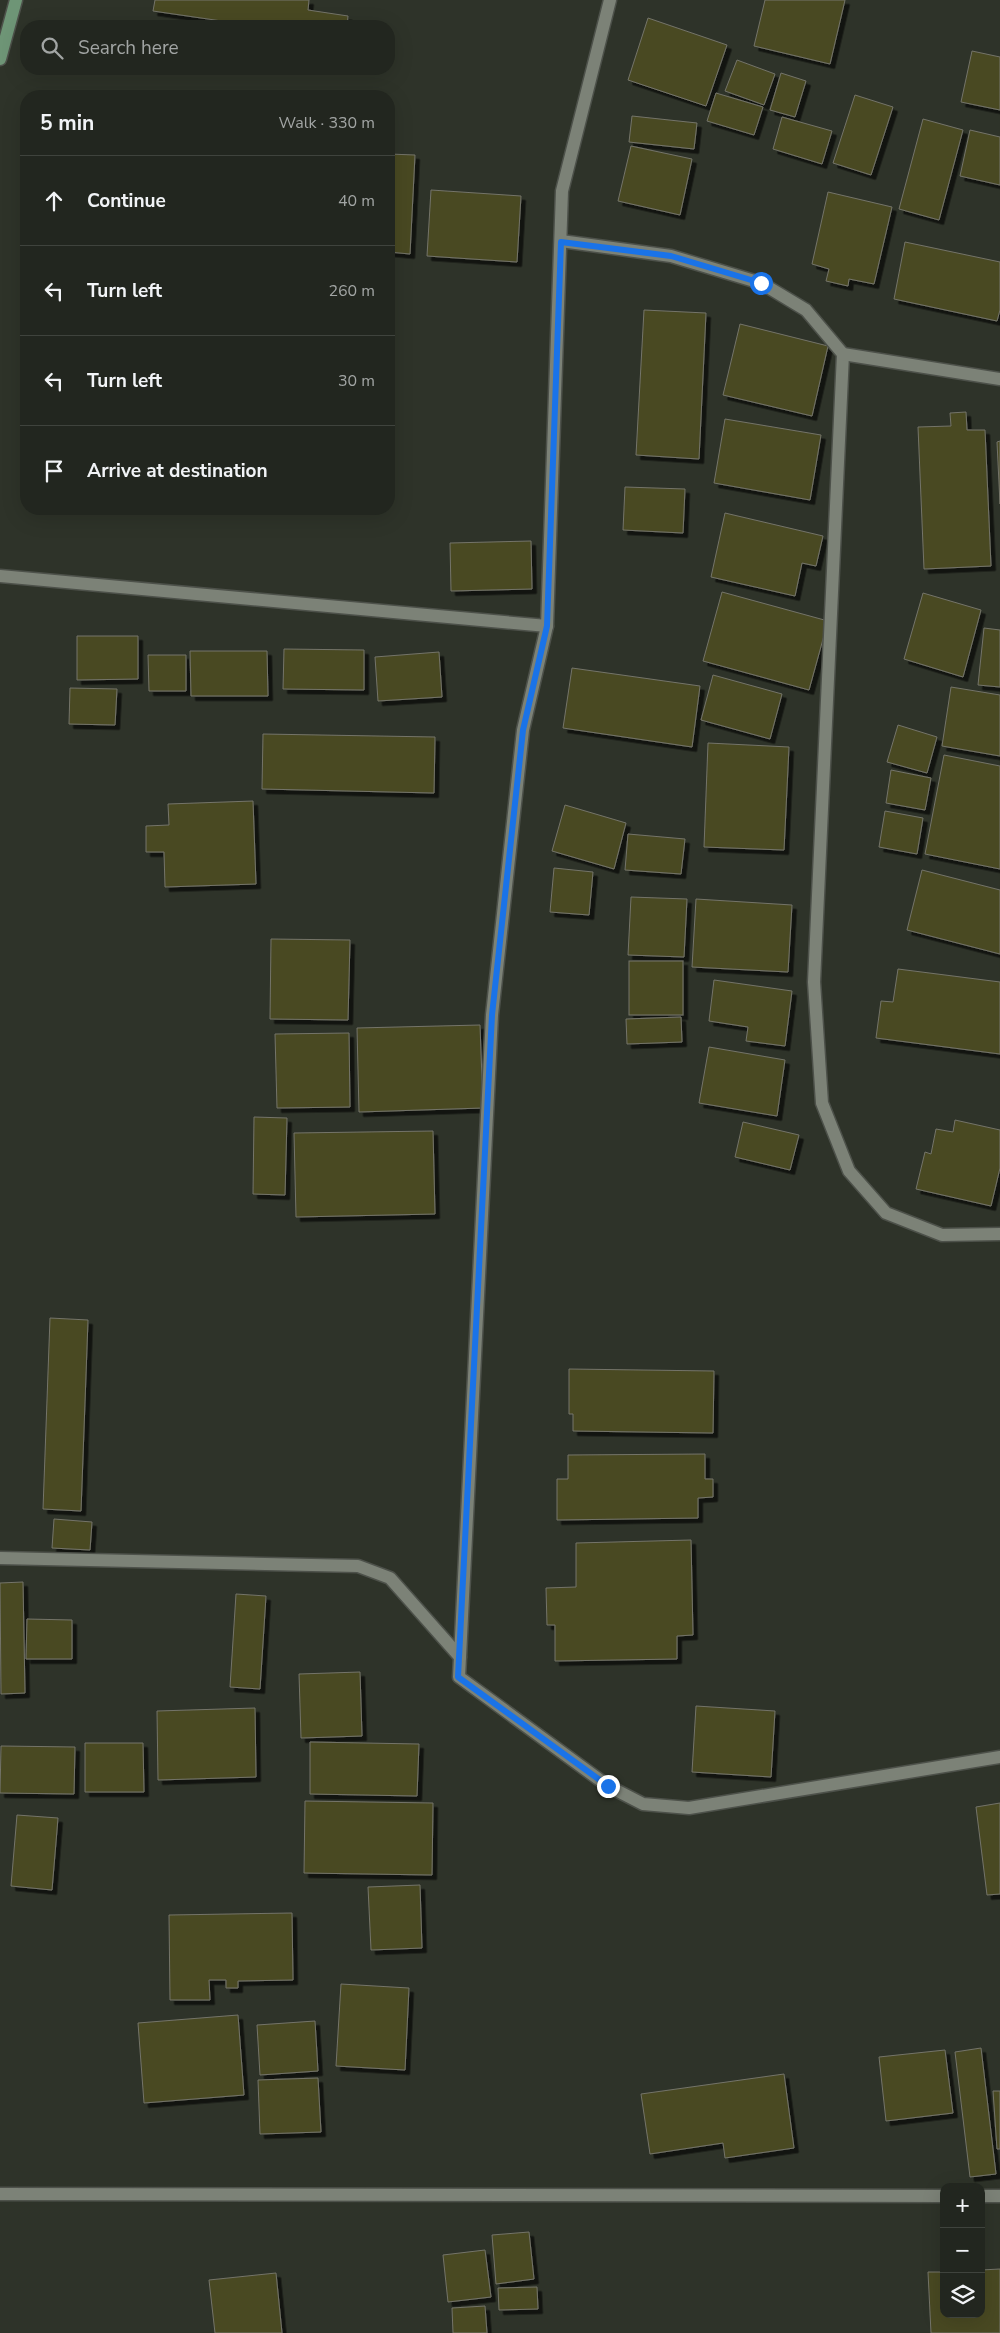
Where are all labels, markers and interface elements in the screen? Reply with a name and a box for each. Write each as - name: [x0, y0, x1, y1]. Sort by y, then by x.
- search box: [20, 20, 395, 75]
- icon: search: [38, 34, 66, 62]
- text: Search here: [78, 35, 179, 61]
- text: 5 min: [40, 109, 94, 137]
- text: Walk · 330 m: [279, 112, 375, 134]
- icon: ahead: [40, 187, 68, 215]
- text: Continue: [87, 188, 166, 214]
- text: 40 m: [338, 190, 375, 212]
- route start: [750, 272, 773, 295]
- icon: left: [40, 277, 68, 305]
- text: Turn left: [87, 278, 162, 304]
- text: 260 m: [328, 280, 375, 302]
- icon: left: [40, 367, 68, 395]
- text: Turn left: [87, 368, 162, 394]
- text: 30 m: [338, 370, 375, 392]
- icon: arrive: [40, 457, 68, 485]
- text: Arrive at destination: [87, 458, 268, 484]
- route end: [597, 1775, 620, 1798]
- map controls: [940, 2183, 985, 2318]
- button: +: [940, 2183, 985, 2228]
- button: −: [940, 2228, 985, 2273]
- button: layers: [940, 2273, 985, 2318]

